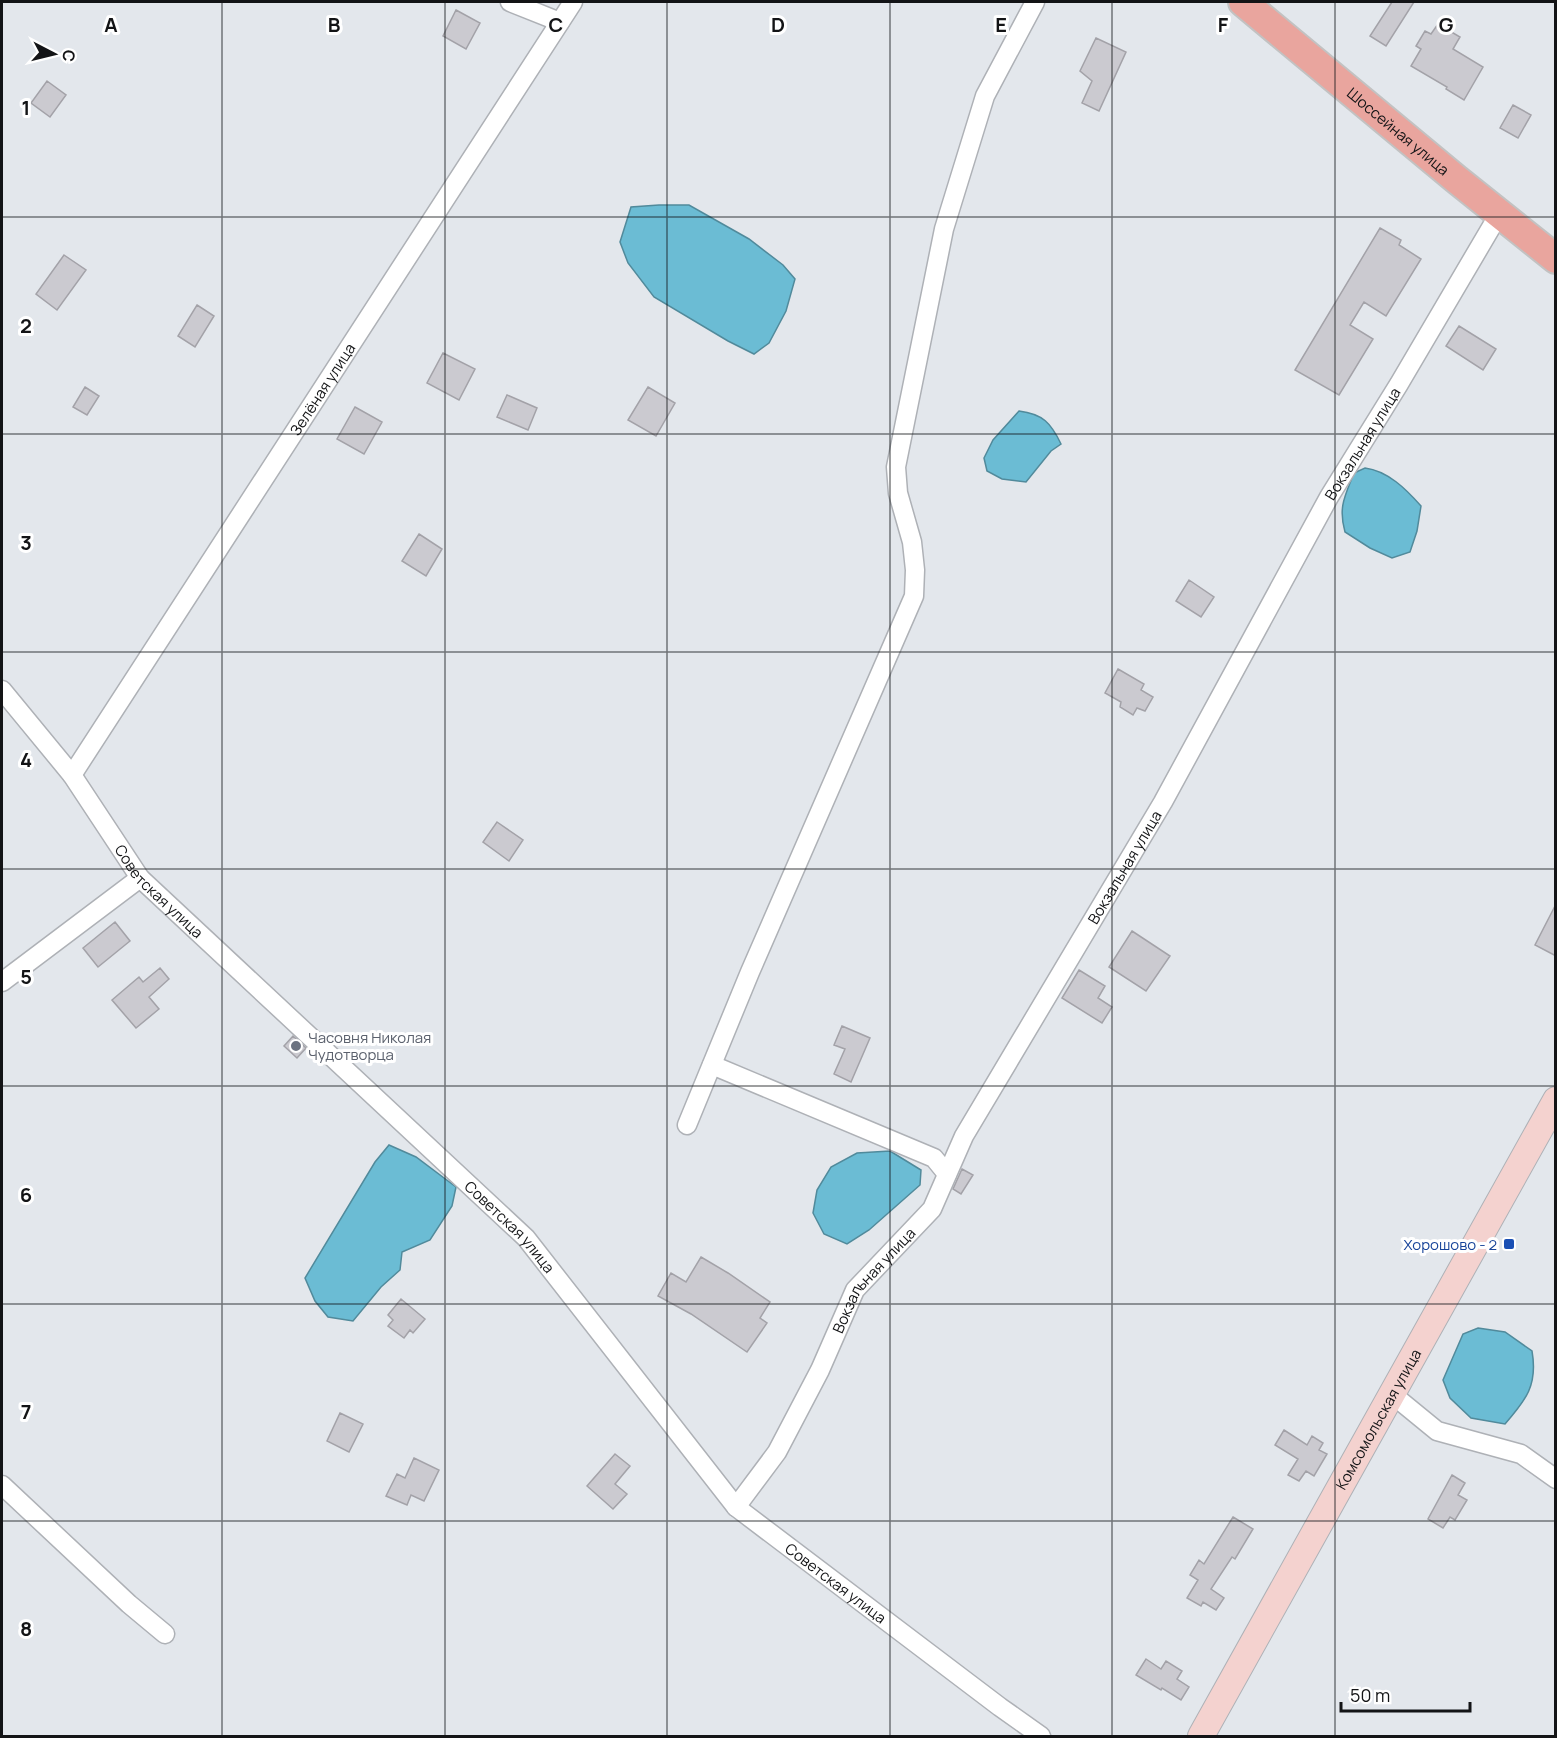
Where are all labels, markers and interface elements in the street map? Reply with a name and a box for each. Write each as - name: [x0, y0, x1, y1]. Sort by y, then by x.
- text: A: [104, 11, 118, 38]
- text: B: [328, 11, 341, 38]
- text: C: [549, 11, 563, 38]
- text: D: [771, 11, 785, 38]
- text: E: [995, 11, 1007, 38]
- text: F: [1218, 11, 1229, 38]
- text: G: [1439, 11, 1454, 38]
- north arrow: [24, 24, 84, 84]
- text: С: [57, 49, 81, 63]
- street label: Шоссейная улица: [1343, 82, 1454, 180]
- text: 1: [22, 94, 30, 121]
- text: 2: [20, 312, 32, 339]
- street label: Зелёная улица: [285, 339, 360, 439]
- street label: Вокзальная улица: [1319, 383, 1405, 504]
- text: 3: [20, 529, 32, 556]
- text: 4: [20, 746, 32, 773]
- street label: Вокзальная улица: [1082, 806, 1166, 928]
- street label: Советская улица: [110, 840, 208, 942]
- text: 5: [20, 963, 32, 990]
- place label: Часовня Николая Чудотворца: [308, 1027, 431, 1065]
- marker: Часовня Николая Чудотворца: [289, 1039, 303, 1053]
- street label: Советская улица: [460, 1176, 560, 1277]
- text: 6: [20, 1181, 32, 1208]
- street label: Вокзальная улица: [827, 1223, 920, 1336]
- place label: Хорошово - 2: [1404, 1234, 1497, 1255]
- marker: Хорошово - 2: [1502, 1237, 1516, 1251]
- street label: Комсомольская улица: [1330, 1345, 1426, 1493]
- text: 7: [21, 1398, 31, 1425]
- street label: Советская улица: [781, 1538, 891, 1628]
- text: 8: [20, 1615, 32, 1642]
- scale bar: [1341, 1675, 1470, 1713]
- text: 50 m: [1350, 1683, 1390, 1707]

